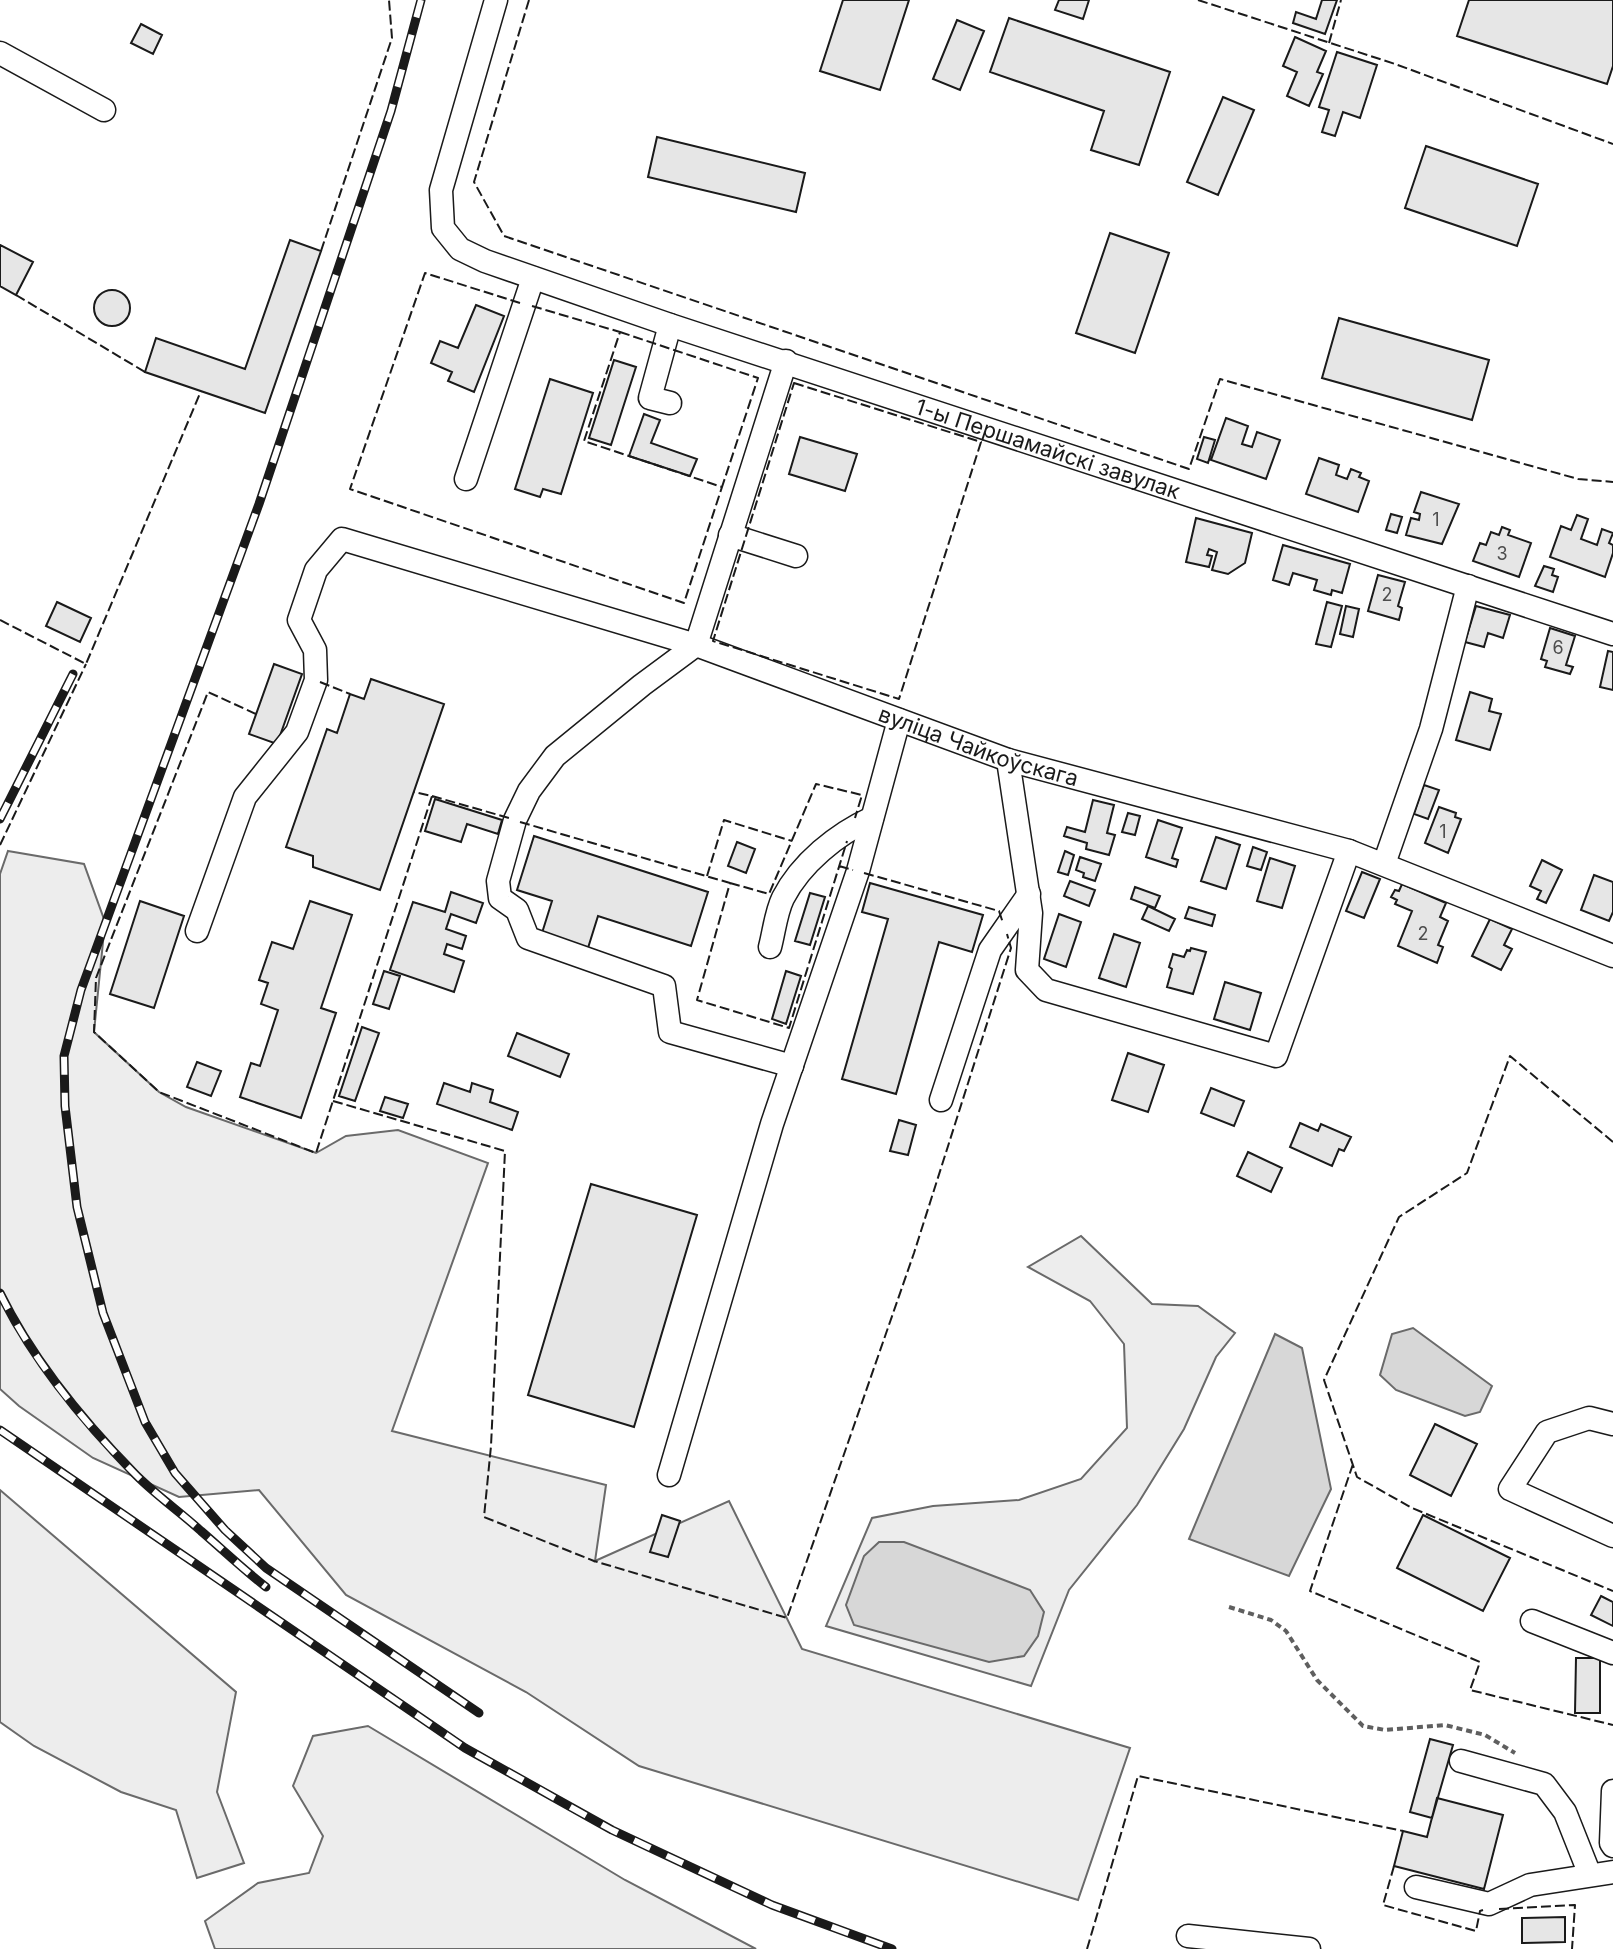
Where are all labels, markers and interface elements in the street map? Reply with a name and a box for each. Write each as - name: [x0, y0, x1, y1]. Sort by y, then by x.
- street label: 1-ы Першамайскі завулак: [912, 393, 1184, 504]
- house number: 1: [1432, 509, 1440, 530]
- house number: 3: [1496, 543, 1508, 564]
- house number: 2: [1382, 584, 1392, 605]
- house number: 6: [1552, 637, 1564, 658]
- street label: вуліца Чайкоўскага: [875, 700, 1081, 791]
- house number: 1: [1439, 821, 1447, 842]
- house number: 2: [1418, 923, 1428, 944]

